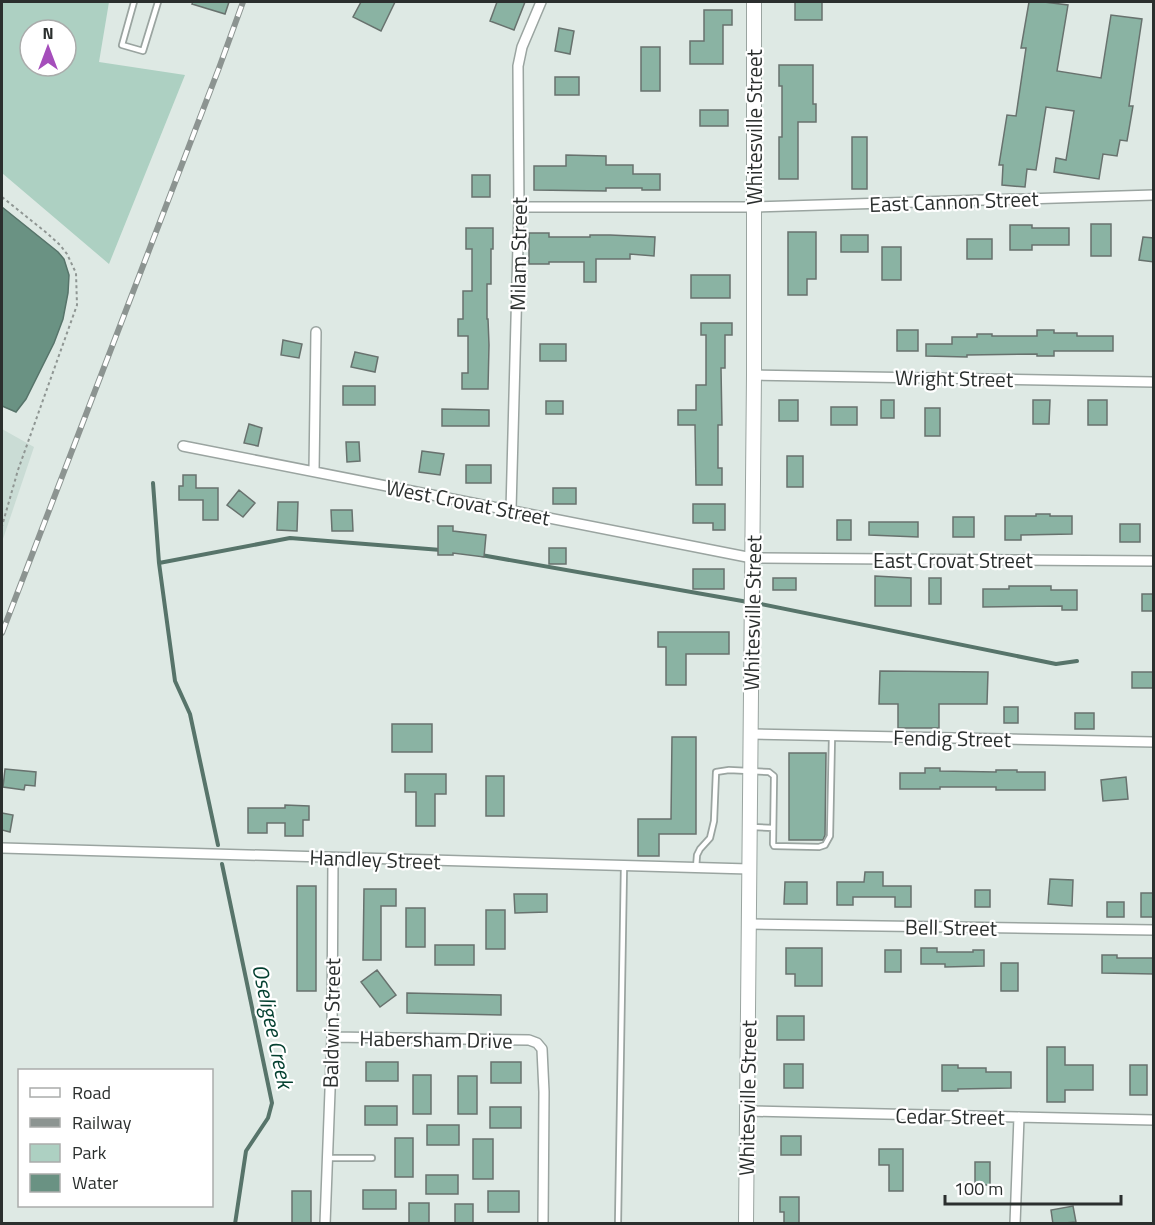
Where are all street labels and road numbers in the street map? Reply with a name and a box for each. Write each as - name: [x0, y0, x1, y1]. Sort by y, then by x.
- street label: Whitesville Street: [738, 48, 770, 205]
- street label: East Cannon Street: [869, 182, 1040, 220]
- street label: Milam Street: [501, 196, 535, 311]
- street label: Wright Street: [895, 361, 1014, 395]
- street label: West Crovat Street: [383, 470, 553, 534]
- street label: Whitesville Street: [735, 534, 769, 691]
- street label: East Crovat Street: [873, 544, 1034, 576]
- street label: Fendig Street: [893, 721, 1012, 755]
- street label: Handley Street: [309, 841, 442, 877]
- street label: Bell Street: [905, 910, 998, 944]
- street label: Baldwin Street: [314, 957, 348, 1088]
- street label: Whitesville Street: [730, 1019, 764, 1176]
- street label: Habersham Drive: [359, 1022, 513, 1056]
- street label: Cedar Street: [895, 1099, 1006, 1133]

